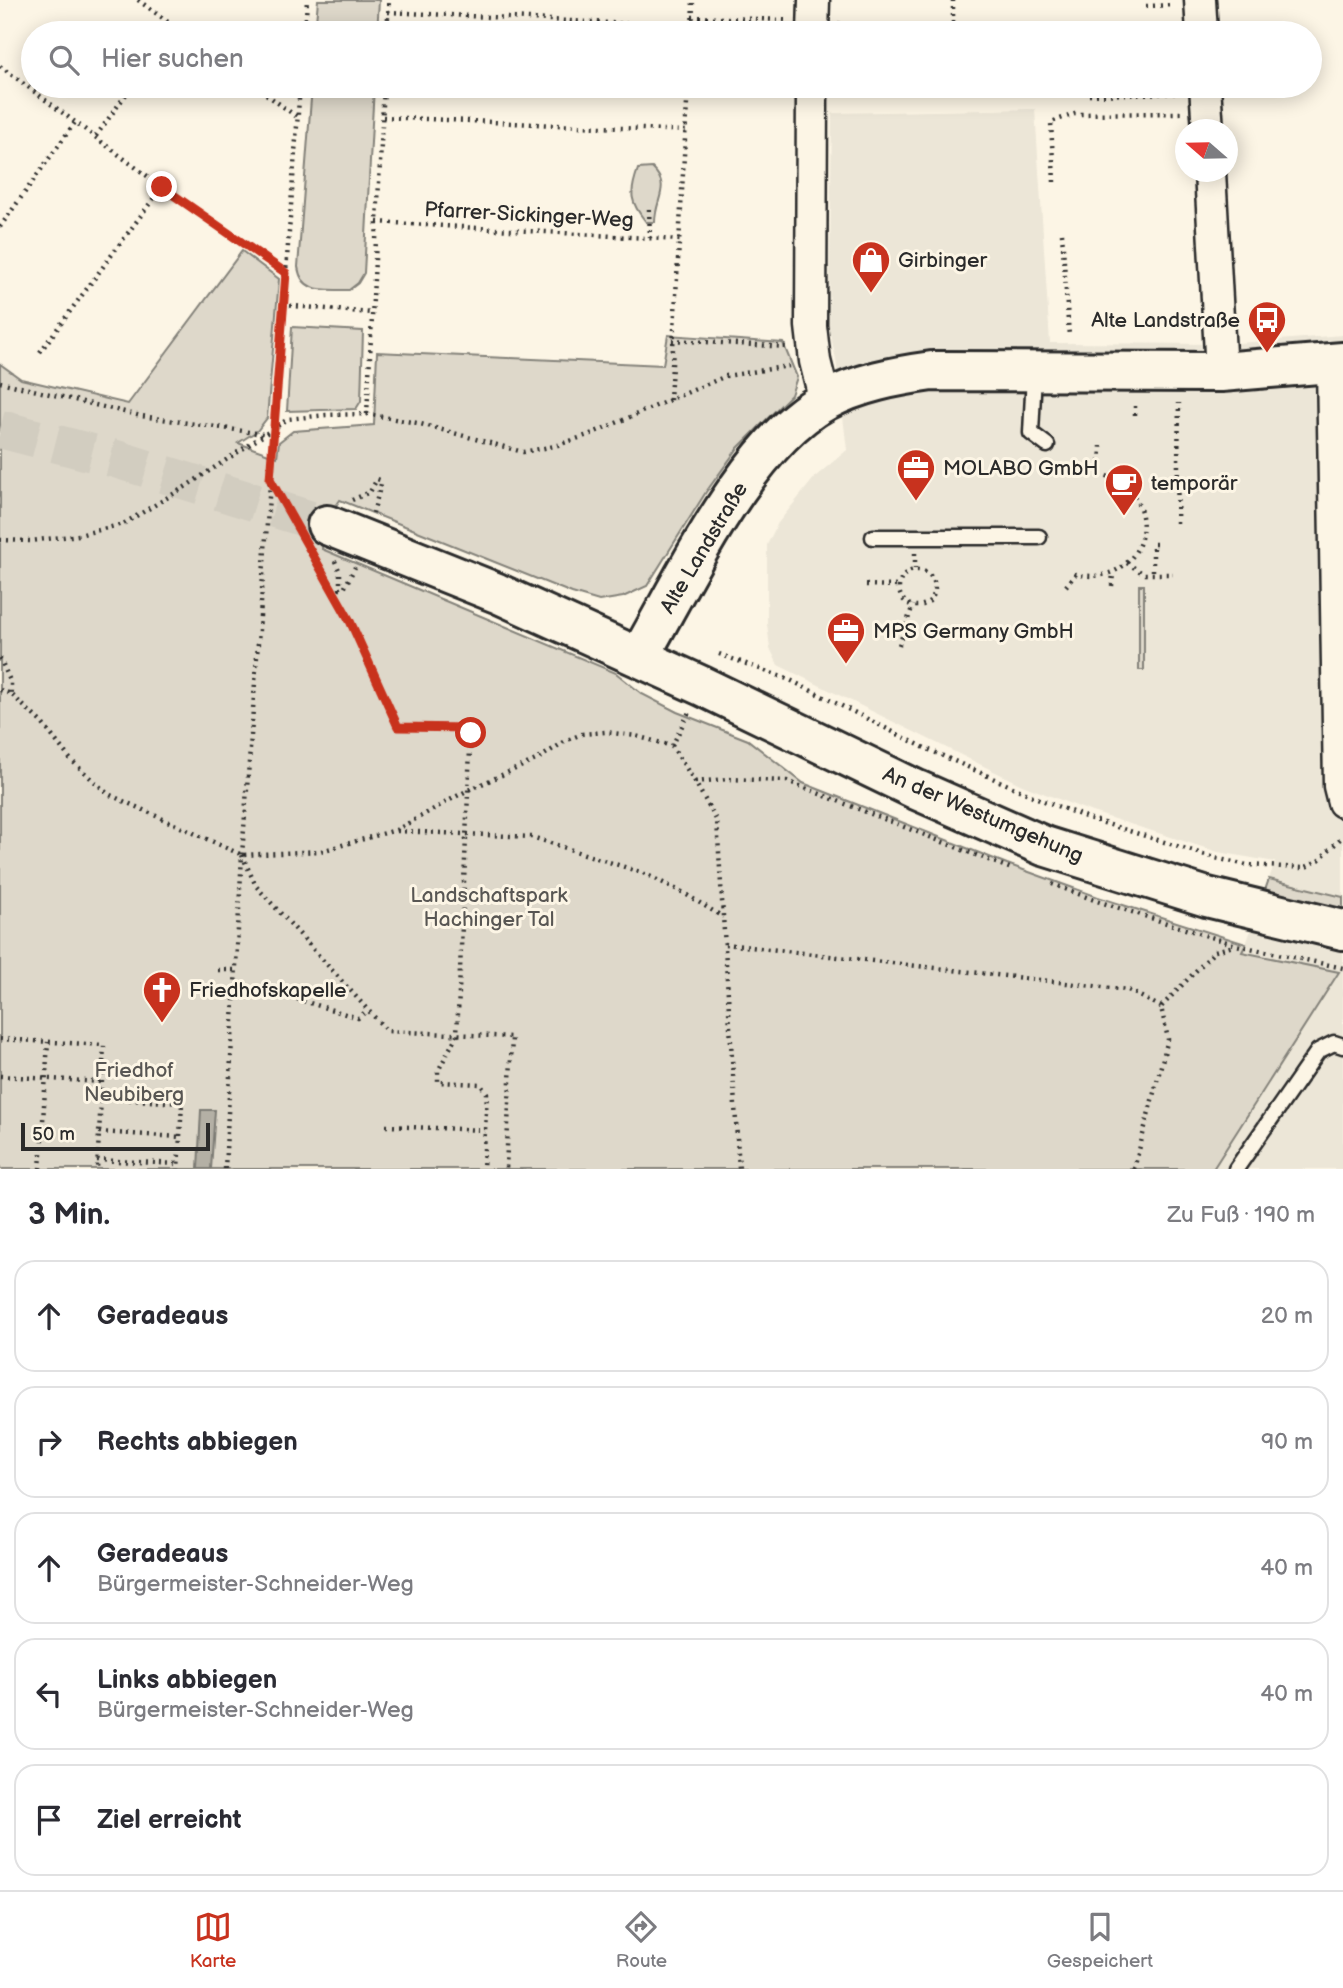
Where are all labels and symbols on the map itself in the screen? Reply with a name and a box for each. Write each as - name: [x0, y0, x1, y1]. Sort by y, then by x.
- north arrow: [1175, 119, 1238, 182]
- route end: [146, 171, 177, 202]
- street label: Pfarrer-Sickinger-Weg: [424, 197, 634, 233]
- shop icon: Girbinger: [850, 239, 892, 294]
- place label: Girbinger: [898, 248, 987, 273]
- bus stop icon: Alte Landstraße: [1246, 299, 1288, 354]
- place label: Alte Landstraße: [1091, 308, 1240, 333]
- office icon: MOLABO GmbH: [895, 447, 937, 502]
- place label: MOLABO GmbH: [943, 456, 1099, 481]
- cafe icon: temporär: [1103, 462, 1145, 517]
- place label: temporär: [1151, 471, 1238, 496]
- street label: Alte Landstraße: [655, 478, 753, 618]
- office icon: MPS Germany GmbH: [825, 610, 867, 665]
- place label: MPS Germany GmbH: [873, 619, 1074, 644]
- route start: [455, 717, 486, 748]
- street label: An der Westumgehung: [879, 761, 1087, 869]
- park label: Landschaftspark Hachinger Tal: [410, 883, 568, 932]
- church icon: Friedhofskapelle: [141, 969, 183, 1024]
- place label: Friedhofskapelle: [189, 978, 346, 1003]
- park label: Friedhof Neubiberg: [84, 1058, 184, 1107]
- scale bar: [21, 1120, 210, 1152]

